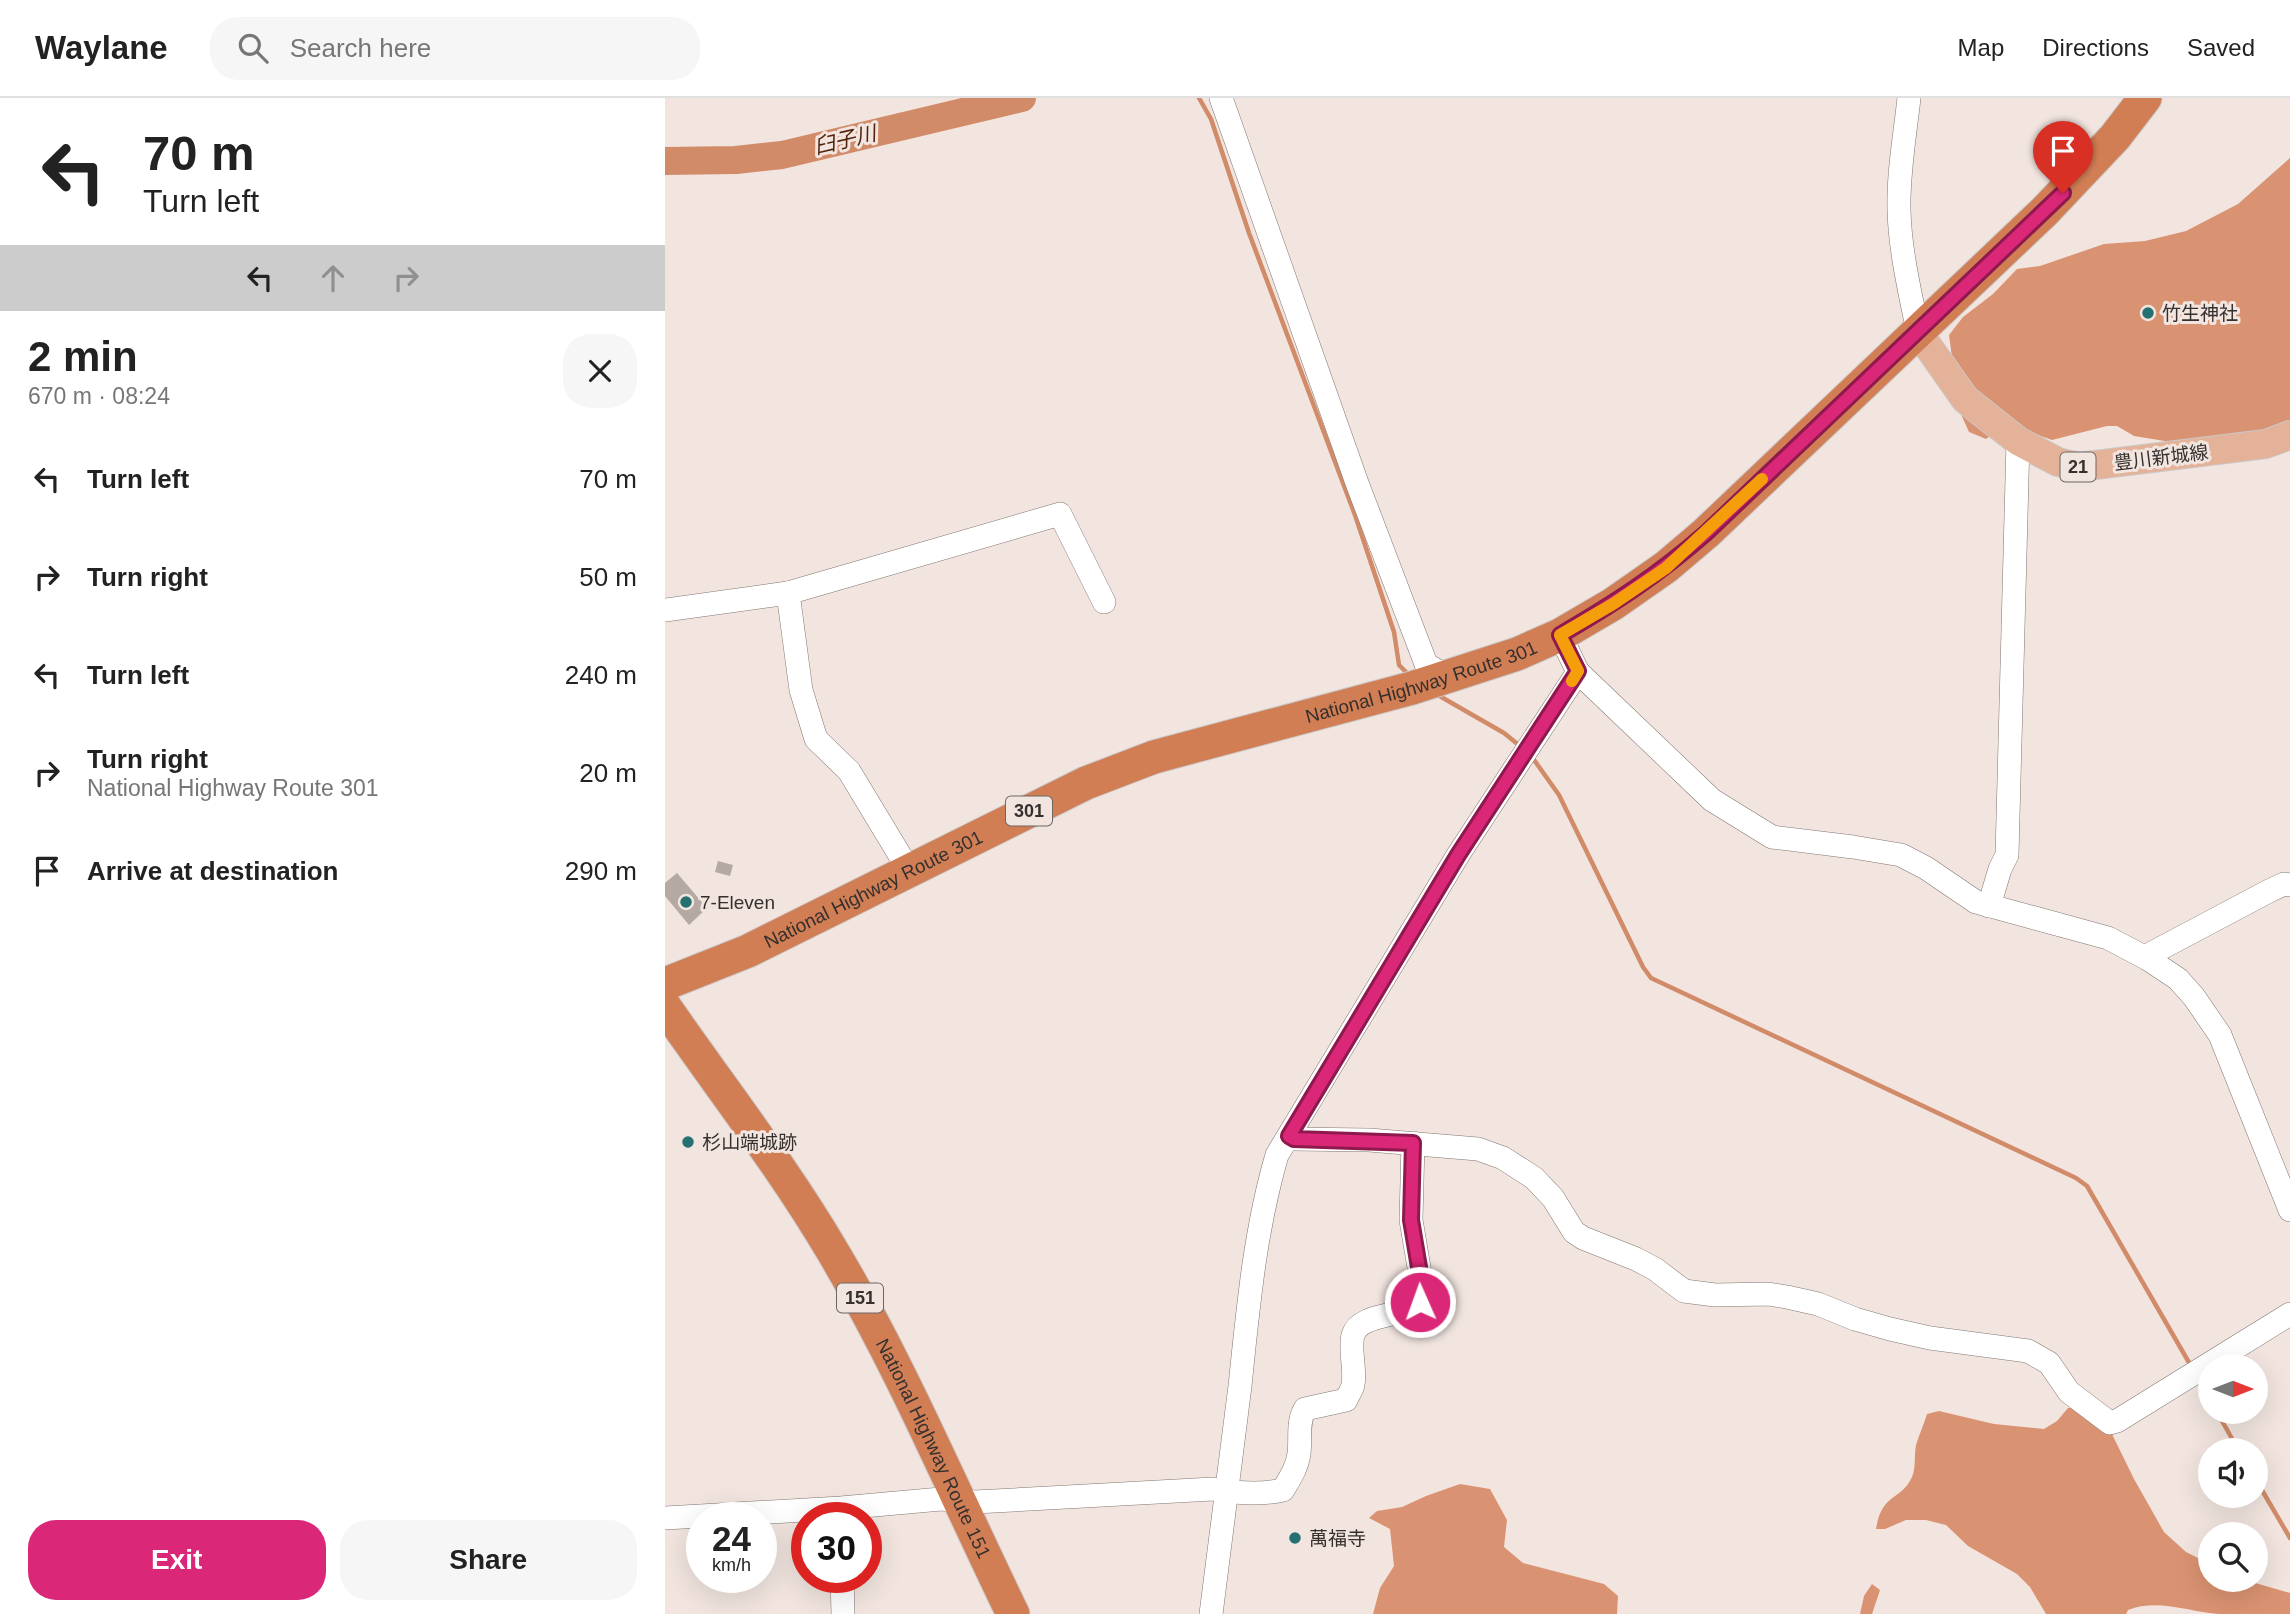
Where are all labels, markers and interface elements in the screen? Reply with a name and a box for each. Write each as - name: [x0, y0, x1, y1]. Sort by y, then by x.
- search box: [210, 17, 700, 80]
- text: Waylane: [35, 29, 168, 66]
- icon: search: [234, 29, 272, 67]
- text: Search here: [290, 33, 431, 63]
- text: Map: [1958, 34, 2004, 61]
- text: Directions: [2042, 34, 2149, 61]
- text: Saved: [2187, 34, 2255, 61]
- water label: 臼子川: [812, 121, 880, 158]
- pin: [2033, 121, 2093, 193]
- icon: left: [28, 126, 119, 217]
- text: 70 m: [143, 126, 255, 180]
- icon: arrive: [2044, 132, 2082, 170]
- text: Turn left: [143, 183, 259, 219]
- icon: left: [241, 259, 279, 297]
- icon: ahead: [314, 259, 352, 297]
- icon: right: [387, 259, 425, 297]
- place label: 竹生神社: [2162, 303, 2238, 324]
- marker: 竹生神社: [2140, 305, 2156, 321]
- text: 2 min: [28, 333, 138, 380]
- button: close: [563, 334, 637, 408]
- text: 670 m · 08:24: [28, 383, 170, 409]
- street label: 豊川新城線: [2113, 441, 2209, 474]
- road number: 21: [2061, 452, 2095, 482]
- icon: left: [28, 460, 66, 498]
- text: Turn left: [87, 464, 189, 494]
- text: 70 m: [579, 464, 637, 494]
- icon: right: [28, 558, 66, 596]
- text: Turn right: [87, 562, 208, 592]
- text: 50 m: [579, 562, 637, 592]
- street label: National Highway Route 301: [1303, 637, 1540, 727]
- icon: left: [28, 656, 66, 694]
- text: Turn left: [87, 660, 189, 690]
- text: 240 m: [565, 660, 637, 690]
- text: Turn right: [87, 744, 208, 774]
- icon: right: [28, 754, 66, 792]
- text: 20 m: [579, 758, 637, 788]
- text: National Highway Route 301: [87, 775, 379, 801]
- road number: 301: [1006, 796, 1052, 826]
- street label: National Highway Route 301: [761, 826, 986, 952]
- icon: arrive: [28, 852, 66, 890]
- text: Arrive at destination: [87, 856, 338, 886]
- text: 290 m: [565, 856, 637, 886]
- place label: 7-Eleven: [700, 892, 775, 913]
- marker: 7-Eleven: [678, 894, 694, 910]
- place label: 杉山端城跡: [702, 1132, 797, 1153]
- marker: 杉山端城跡: [680, 1134, 696, 1150]
- position arrow: [1383, 1265, 1457, 1339]
- road number: 151: [837, 1283, 883, 1312]
- street label: National Highway Route 151: [872, 1335, 995, 1562]
- north arrow: [2198, 1354, 2268, 1424]
- map controls: [2198, 1354, 2268, 1592]
- button: sound: [2198, 1438, 2268, 1508]
- speed limit sign: 30: [791, 1502, 882, 1593]
- text: 24: [712, 1519, 751, 1558]
- button: Exit: [28, 1520, 326, 1600]
- button: Share: [340, 1520, 637, 1600]
- button: search: [2198, 1522, 2268, 1592]
- place label: 萬福寺: [1309, 1528, 1366, 1549]
- marker: 萬福寺: [1287, 1530, 1303, 1546]
- text: km/h: [712, 1555, 751, 1575]

